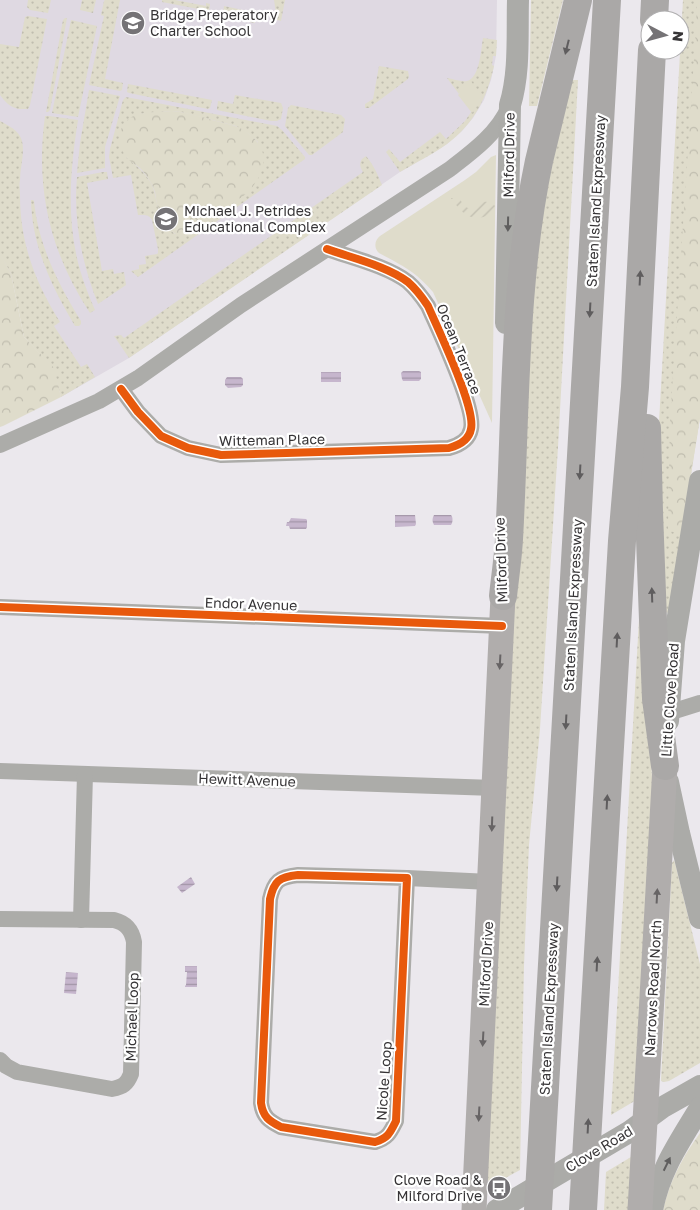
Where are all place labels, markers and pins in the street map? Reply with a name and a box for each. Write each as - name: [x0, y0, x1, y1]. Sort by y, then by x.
- place label: Bridge Preperatory Charter School: [150, 6, 278, 39]
- school or university icon: Bridge Preperatory Charter School: [120, 10, 146, 36]
- place label: Michael J. Petrides Educational Complex: [184, 202, 326, 235]
- school or university icon: Michael J. Petrides Educational Complex: [153, 206, 179, 232]
- place label: Clove Road & Milford Drive: [394, 1171, 483, 1204]
- bus stop icon: Clove Road & Milford Drive: [486, 1175, 512, 1201]

